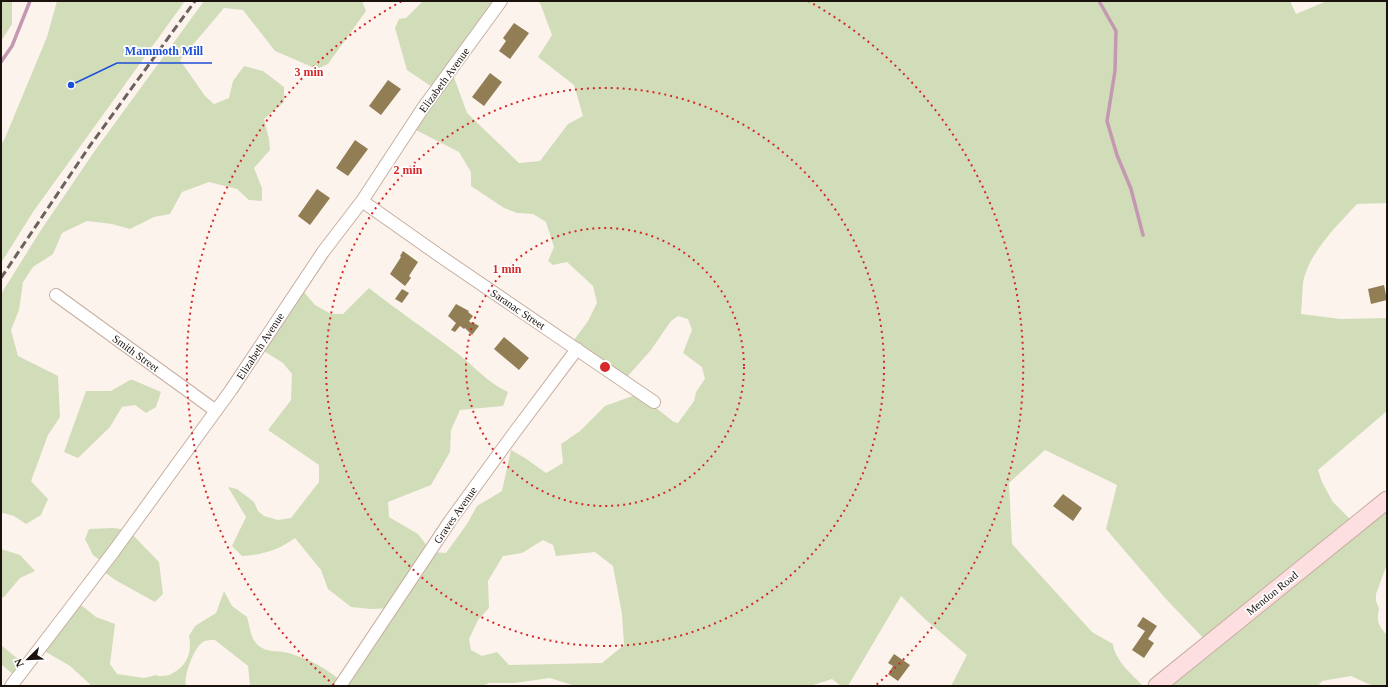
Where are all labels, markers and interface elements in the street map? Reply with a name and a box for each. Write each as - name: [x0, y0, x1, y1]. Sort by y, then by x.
- callout: Mammoth Mill: [117, 39, 212, 63]
- text: Mammoth Mill: [125, 44, 204, 58]
- street label: Elizabeth Avenue: [416, 45, 472, 115]
- text: 3 min: [294, 65, 324, 79]
- text: 2 min: [393, 163, 423, 177]
- text: 1 min: [492, 262, 522, 276]
- street label: Saranac Street: [488, 286, 548, 332]
- street label: Elizabeth Avenue: [234, 310, 286, 382]
- street label: Smith Street: [110, 332, 162, 374]
- centre of rings: [598, 360, 612, 374]
- street label: Graves Avenue: [431, 484, 479, 546]
- street label: Mendon Road: [1244, 568, 1300, 617]
- north arrow: [8, 639, 48, 679]
- text: N: [12, 657, 26, 669]

